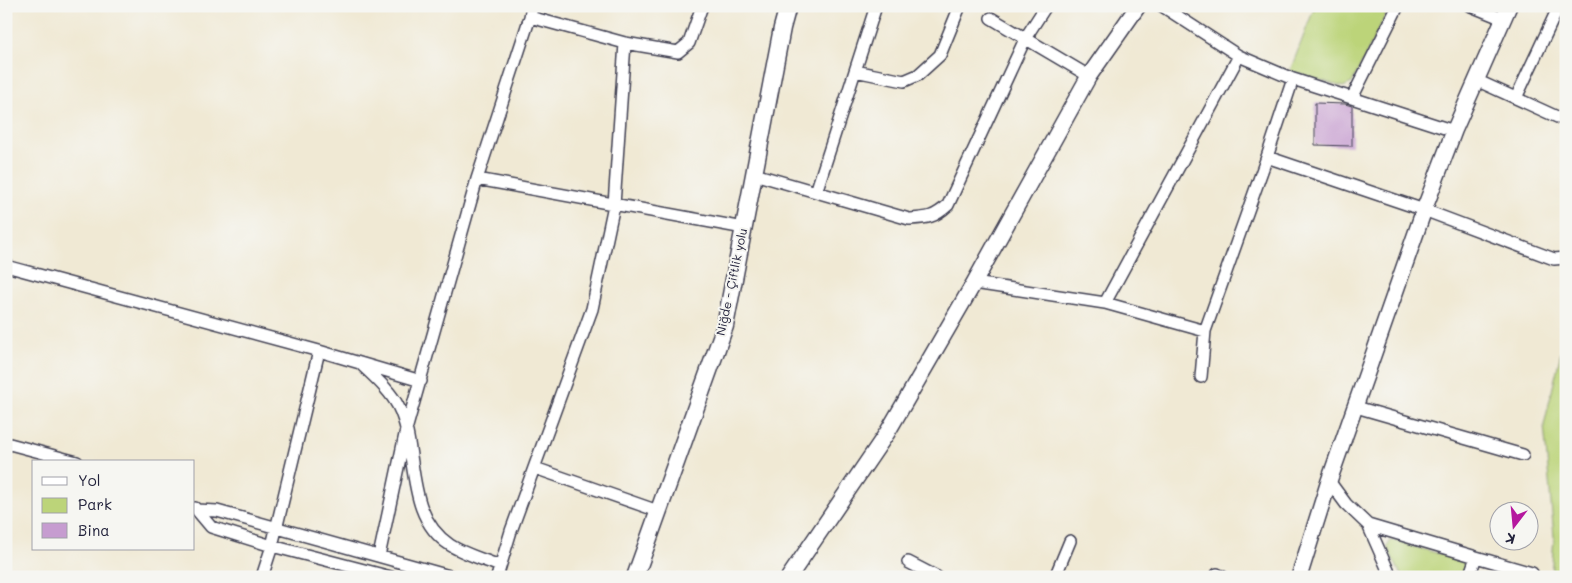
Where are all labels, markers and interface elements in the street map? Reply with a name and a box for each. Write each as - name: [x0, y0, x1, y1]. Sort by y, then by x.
- street label: Niğde - Çiftlik yolu: [712, 227, 750, 337]
- legend: [32, 460, 195, 550]
- text: Yol: [78, 470, 101, 490]
- text: Park: [78, 494, 112, 514]
- north arrow: [1490, 500, 1540, 550]
- text: Bina: [78, 520, 110, 540]
- text: K: [1503, 529, 1517, 549]

